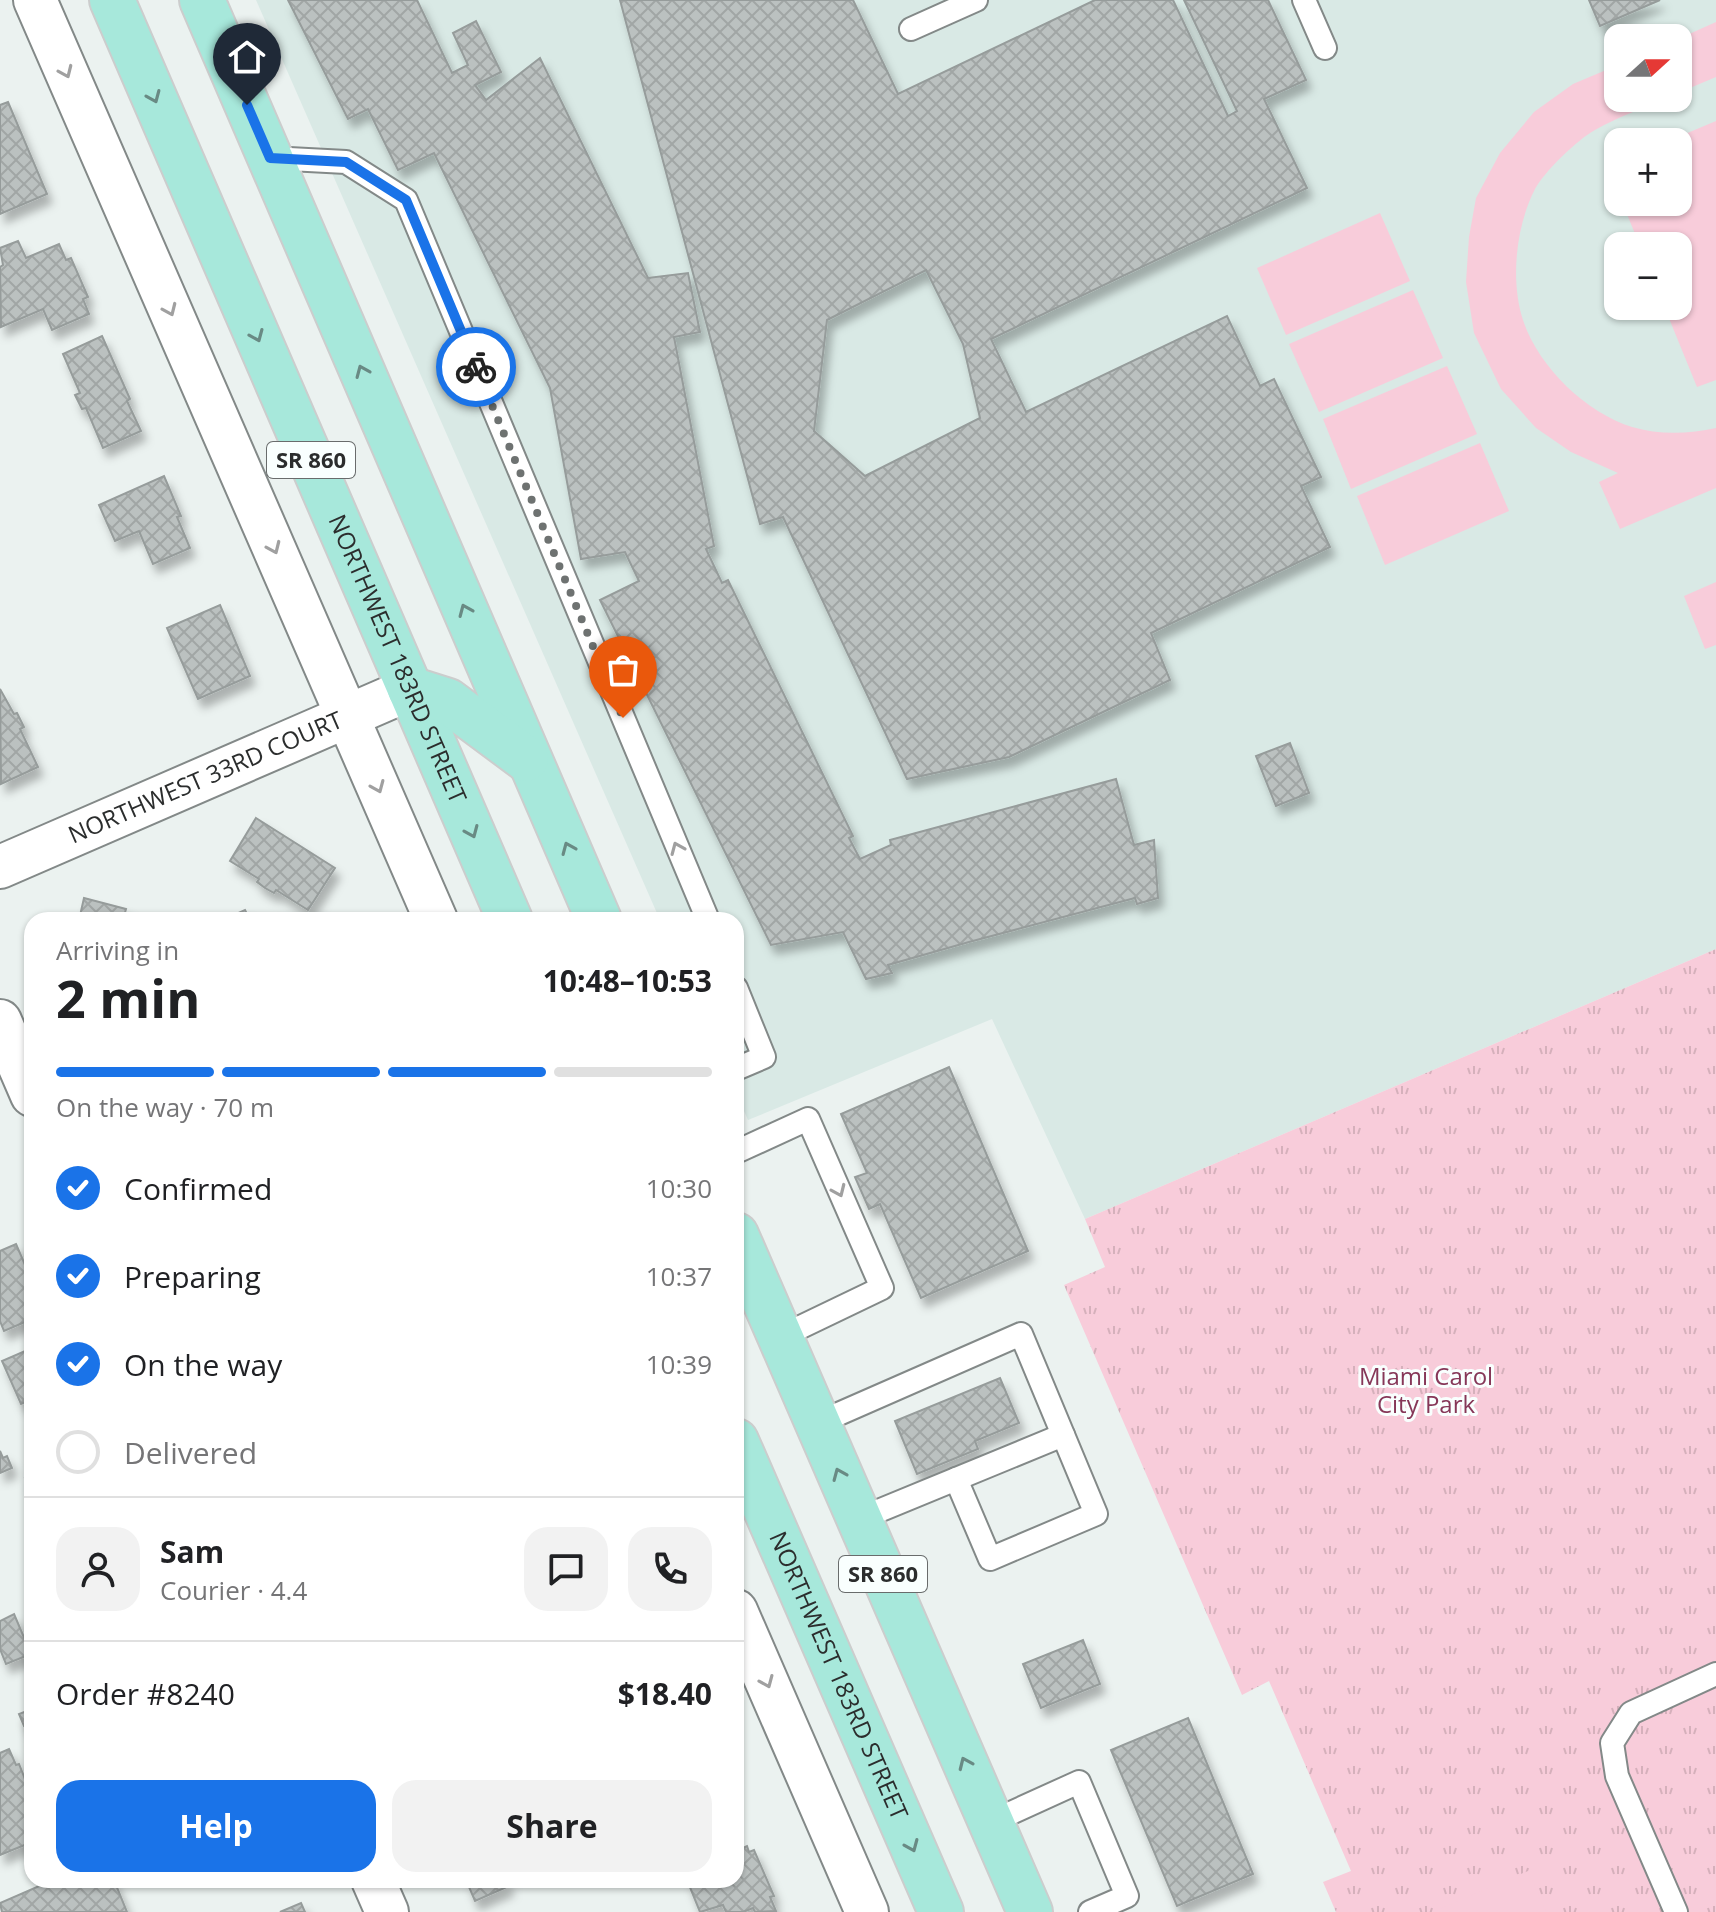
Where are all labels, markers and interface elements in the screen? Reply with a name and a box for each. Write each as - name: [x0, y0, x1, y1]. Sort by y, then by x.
- pin: [213, 23, 281, 105]
- north arrow: [1604, 24, 1692, 112]
- map controls: [1604, 24, 1692, 320]
- icon: home: [225, 35, 269, 79]
- one-way arrow: [57, 63, 73, 78]
- one-way arrow: [145, 89, 161, 103]
- button: +: [1604, 128, 1692, 216]
- button: −: [1604, 232, 1692, 320]
- one-way arrow: [161, 302, 177, 316]
- courier: [436, 327, 516, 407]
- one-way arrow: [248, 328, 264, 342]
- icon: bike: [454, 345, 498, 389]
- one-way arrow: [355, 365, 371, 379]
- road number: SR 860: [267, 442, 355, 478]
- street label: NORTHWEST 183RD STREET: [321, 509, 475, 808]
- one-way arrow: [265, 540, 281, 554]
- one-way arrow: [458, 604, 474, 618]
- pin: [589, 636, 657, 718]
- icon: bag: [601, 648, 645, 692]
- street label: NORTHWEST 33RD COURT: [63, 702, 347, 850]
- one-way arrow: [368, 778, 384, 793]
- one-way arrow: [462, 823, 478, 838]
- one-way arrow: [562, 842, 578, 857]
- one-way arrow: [671, 842, 687, 856]
- text: Arriving in: [56, 932, 179, 968]
- text: 10:48–10:53: [543, 960, 712, 1001]
- text: 2 min: [56, 962, 200, 1033]
- text: On the way · 70 m: [56, 1089, 274, 1125]
- icon: check: [56, 1166, 100, 1210]
- text: Confirmed: [124, 1168, 272, 1209]
- text: 10:30: [646, 1170, 712, 1206]
- one-way arrow: [830, 1182, 846, 1197]
- icon: check: [56, 1254, 100, 1298]
- text: Preparing: [124, 1256, 261, 1297]
- text: 10:37: [646, 1258, 712, 1294]
- icon: check: [56, 1342, 100, 1386]
- text: On the way: [124, 1344, 282, 1385]
- text: 10:39: [646, 1346, 712, 1382]
- park label: Miami Carol City Park: [1359, 1359, 1493, 1420]
- text: Delivered: [124, 1432, 257, 1473]
- one-way arrow: [833, 1467, 849, 1482]
- street label: NORTHWEST 183RD STREET: [762, 1526, 917, 1824]
- button: person: [56, 1527, 140, 1611]
- button: chat: [524, 1527, 608, 1611]
- button: phone: [628, 1527, 712, 1611]
- text: Sam: [160, 1531, 224, 1572]
- road number: SR 860: [839, 1556, 927, 1592]
- text: Courier · 4.4: [160, 1572, 307, 1608]
- text: Order #8240: [56, 1673, 235, 1714]
- text: $18.40: [618, 1673, 712, 1714]
- one-way arrow: [758, 1674, 774, 1688]
- one-way arrow: [959, 1757, 975, 1772]
- button: Help: [56, 1780, 376, 1872]
- button: Share: [392, 1780, 712, 1872]
- one-way arrow: [902, 1838, 918, 1852]

